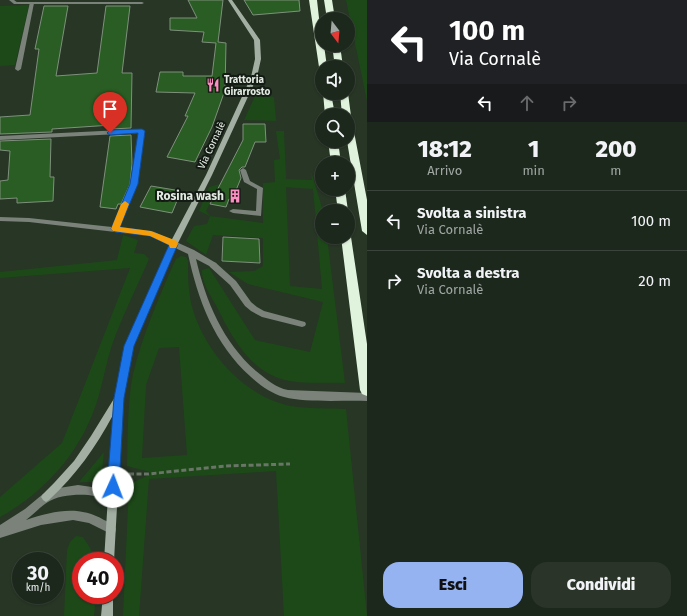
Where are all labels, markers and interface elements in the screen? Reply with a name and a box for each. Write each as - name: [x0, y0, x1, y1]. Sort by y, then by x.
- north arrow: [315, 12, 355, 52]
- map controls: [315, 12, 355, 244]
- text: 100 m: [449, 14, 525, 47]
- icon: left: [383, 16, 435, 68]
- text: Via Cornalè: [449, 48, 541, 70]
- button: sound: [315, 60, 355, 100]
- place label: Trattoria Girarrosto: [224, 74, 270, 98]
- restaurant icon: Trattoria Girarrosto: [205, 77, 221, 93]
- pin: [93, 92, 127, 133]
- icon: left: [474, 92, 496, 114]
- icon: ahead: [516, 92, 538, 114]
- icon: right: [558, 92, 580, 114]
- icon: arrive: [99, 98, 121, 120]
- button: search: [315, 108, 355, 148]
- street label: Via Cornalè: [196, 120, 228, 171]
- text: 18:12: [418, 135, 472, 163]
- text: 1: [528, 135, 539, 163]
- text: 200: [595, 135, 636, 163]
- button: +: [315, 156, 355, 196]
- text: Arrivo: [427, 163, 462, 178]
- text: min: [522, 163, 545, 178]
- text: m: [610, 163, 622, 178]
- building icon: Rosina wash: [227, 188, 243, 204]
- place label: Rosina wash: [156, 189, 224, 203]
- button: −: [315, 204, 355, 244]
- text: Svolta a sinistra: [417, 204, 527, 222]
- icon: left: [383, 210, 405, 232]
- text: 100 m: [631, 212, 671, 230]
- text: Via Cornalè: [417, 222, 483, 237]
- text: Svolta a destra: [417, 264, 519, 282]
- icon: right: [383, 270, 405, 292]
- text: 20 m: [638, 272, 671, 290]
- text: Via Cornalè: [417, 282, 483, 297]
- position arrow: [92, 466, 134, 508]
- speed limit sign: 40: [72, 552, 124, 604]
- text: 30: [27, 561, 49, 585]
- button: Esci: [383, 562, 523, 608]
- button: Condividi: [531, 562, 671, 608]
- text: km/h: [26, 582, 50, 594]

